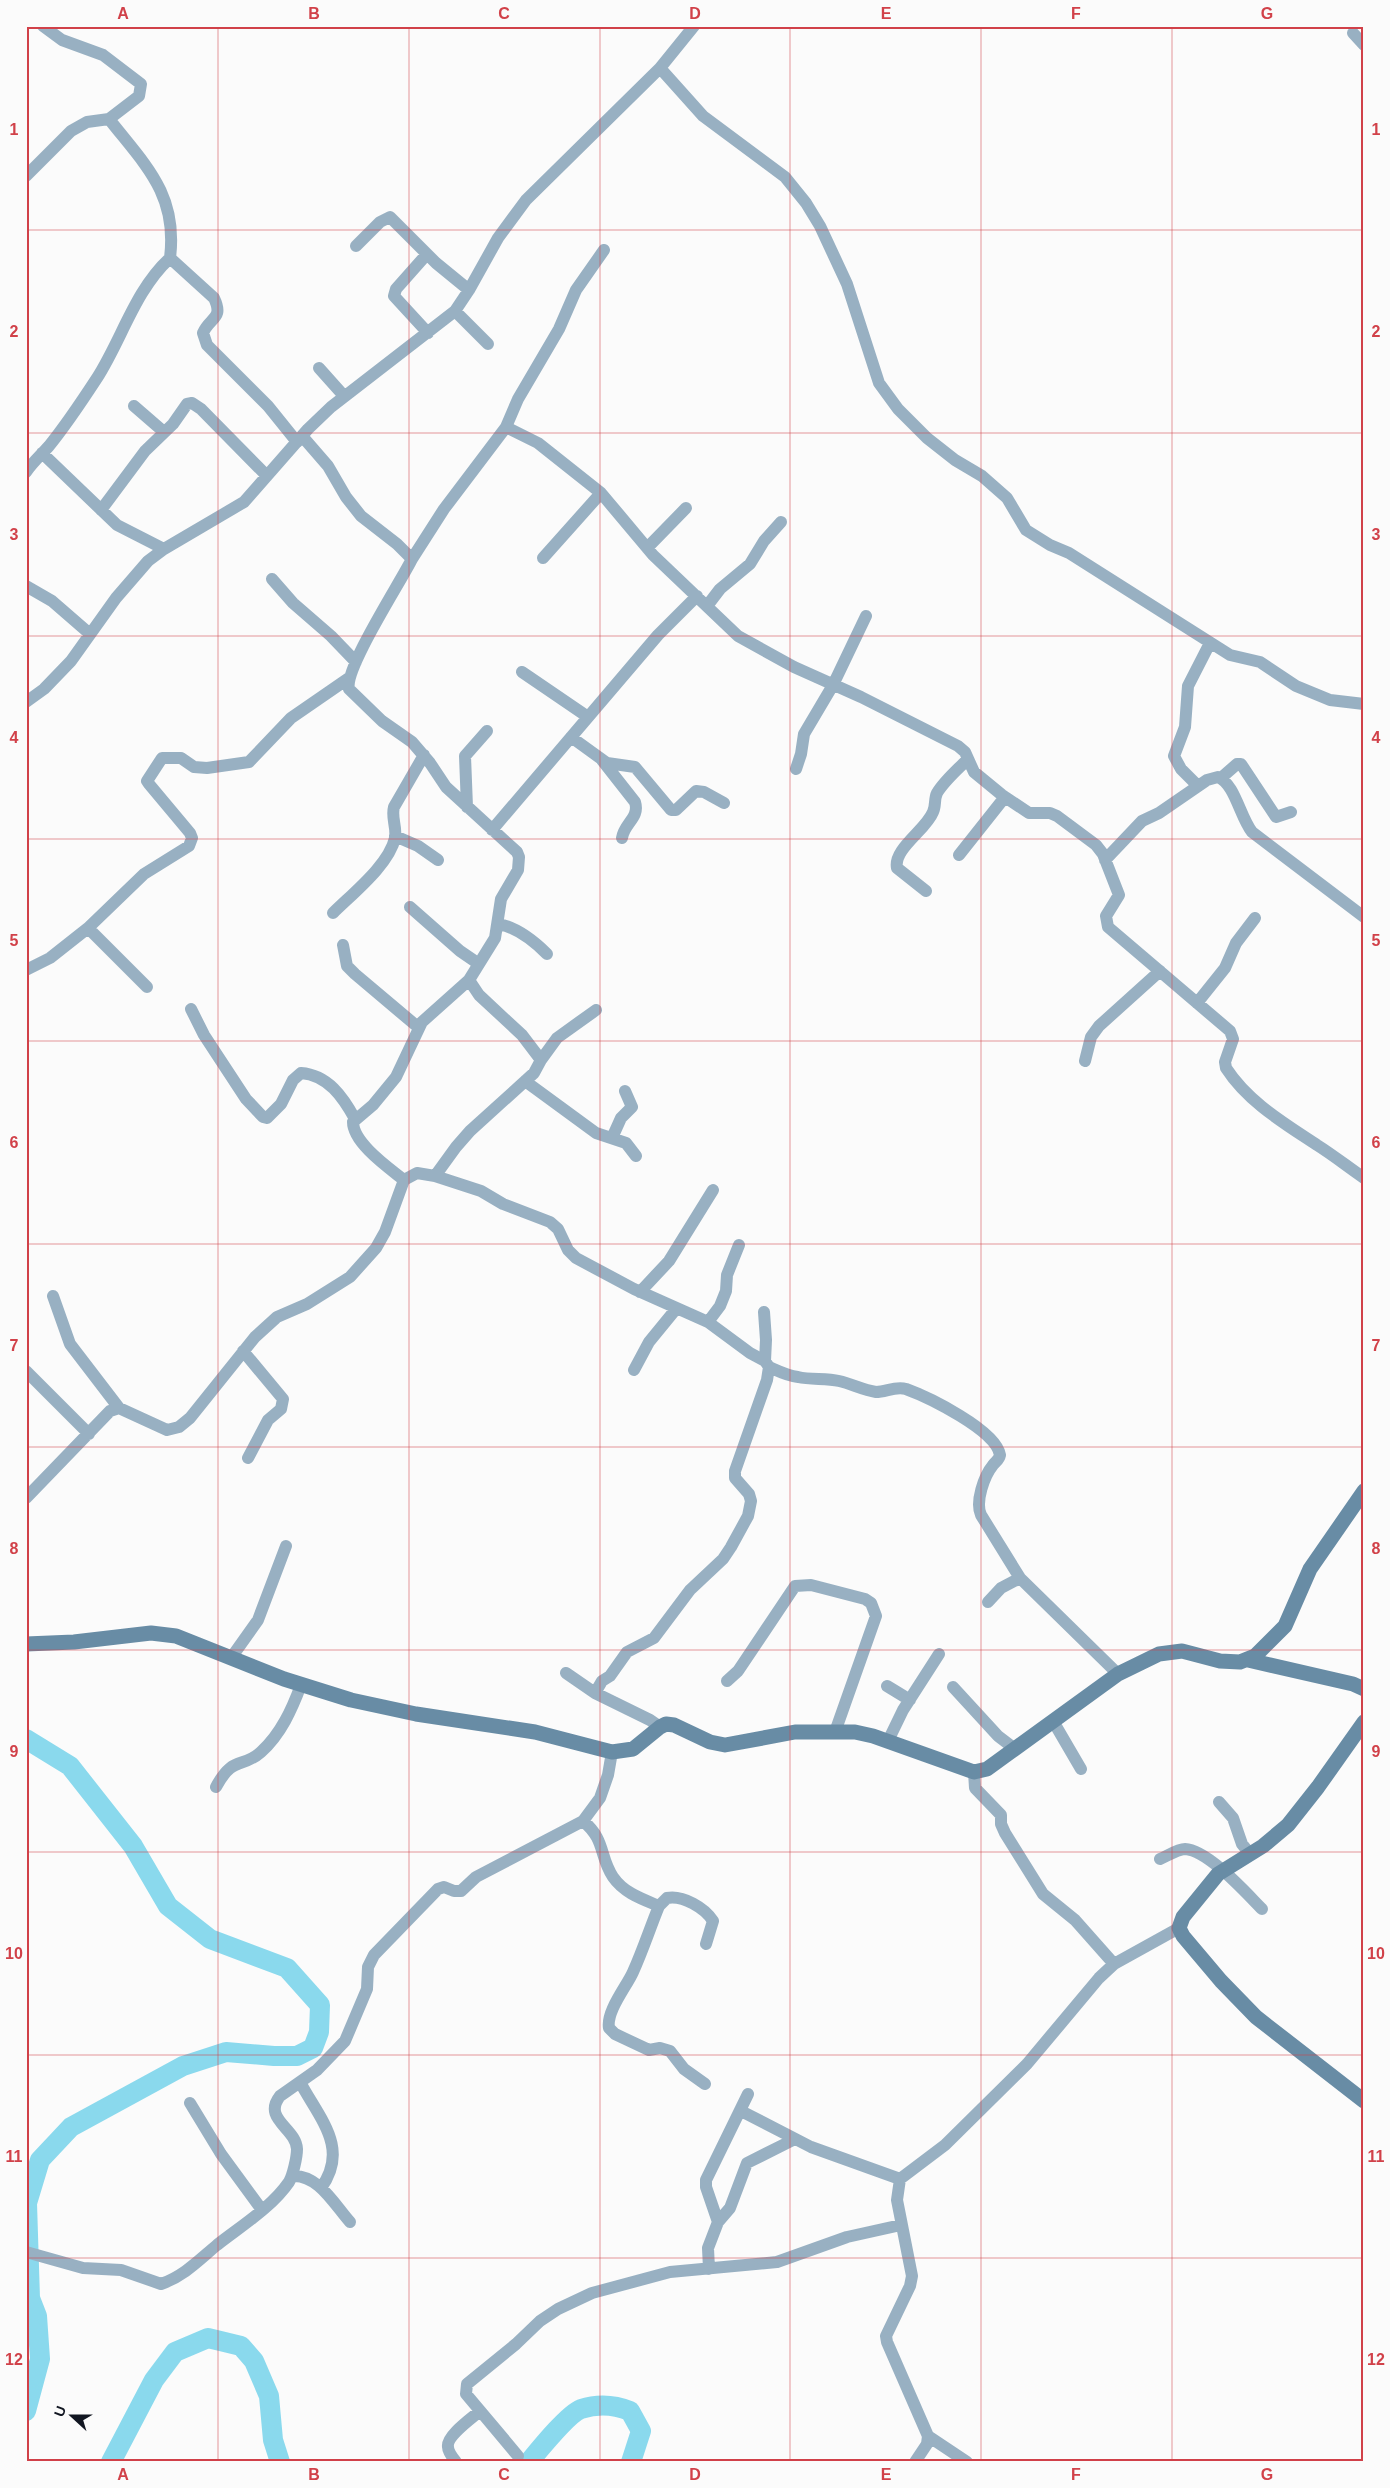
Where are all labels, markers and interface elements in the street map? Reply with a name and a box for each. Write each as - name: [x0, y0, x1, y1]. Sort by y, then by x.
- text: A: [117, 5, 129, 22]
- text: B: [308, 5, 320, 22]
- text: C: [498, 5, 510, 22]
- text: D: [689, 5, 701, 22]
- text: E: [881, 5, 892, 22]
- text: F: [1071, 5, 1081, 22]
- text: G: [1261, 5, 1273, 22]
- text: 1: [10, 121, 19, 138]
- text: 1: [1372, 121, 1381, 138]
- text: 2: [10, 323, 19, 340]
- text: 2: [1372, 323, 1381, 340]
- text: 3: [10, 526, 19, 543]
- text: 3: [1372, 526, 1381, 543]
- text: 4: [10, 729, 19, 746]
- text: 4: [1372, 729, 1381, 746]
- text: 5: [10, 932, 19, 949]
- text: 5: [1372, 932, 1381, 949]
- text: 6: [10, 1134, 19, 1151]
- text: 6: [1372, 1134, 1381, 1151]
- text: 7: [10, 1337, 19, 1354]
- text: 7: [1372, 1337, 1381, 1354]
- text: 8: [10, 1540, 19, 1557]
- text: 8: [1372, 1540, 1381, 1557]
- text: 9: [10, 1743, 19, 1760]
- text: 9: [1372, 1743, 1381, 1760]
- text: 10: [5, 1945, 23, 1962]
- text: 10: [1367, 1945, 1385, 1962]
- text: 11: [6, 2148, 23, 2165]
- text: 11: [1368, 2148, 1385, 2165]
- text: 12: [5, 2351, 23, 2368]
- text: 12: [1367, 2351, 1385, 2368]
- north arrow: [48, 2390, 98, 2440]
- text: U: [51, 2404, 69, 2419]
- text: A: [117, 2466, 129, 2483]
- text: B: [308, 2466, 320, 2483]
- text: C: [498, 2466, 510, 2483]
- text: D: [689, 2466, 701, 2483]
- text: E: [881, 2466, 892, 2483]
- text: F: [1071, 2466, 1081, 2483]
- text: G: [1261, 2466, 1273, 2483]

